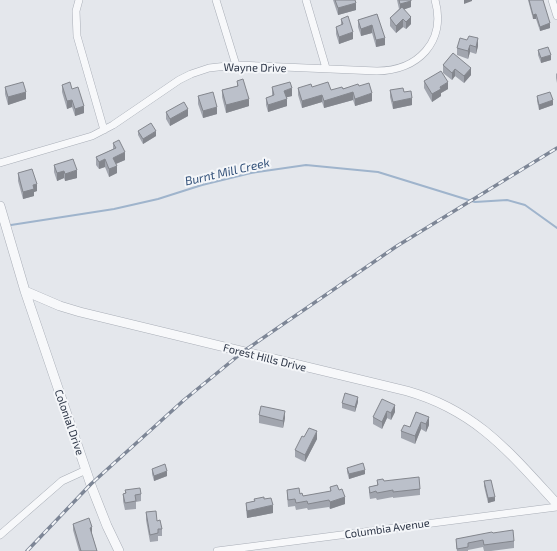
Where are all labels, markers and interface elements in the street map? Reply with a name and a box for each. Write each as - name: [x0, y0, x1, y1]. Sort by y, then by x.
- street label: Wayne Drive: [223, 60, 287, 74]
- water label: Burnt Mill Creek: [183, 154, 271, 188]
- street label: Forest Hills Drive: [222, 340, 308, 374]
- street label: Colonial Drive: [53, 387, 87, 457]
- street label: Columbia Avenue: [344, 516, 430, 540]

